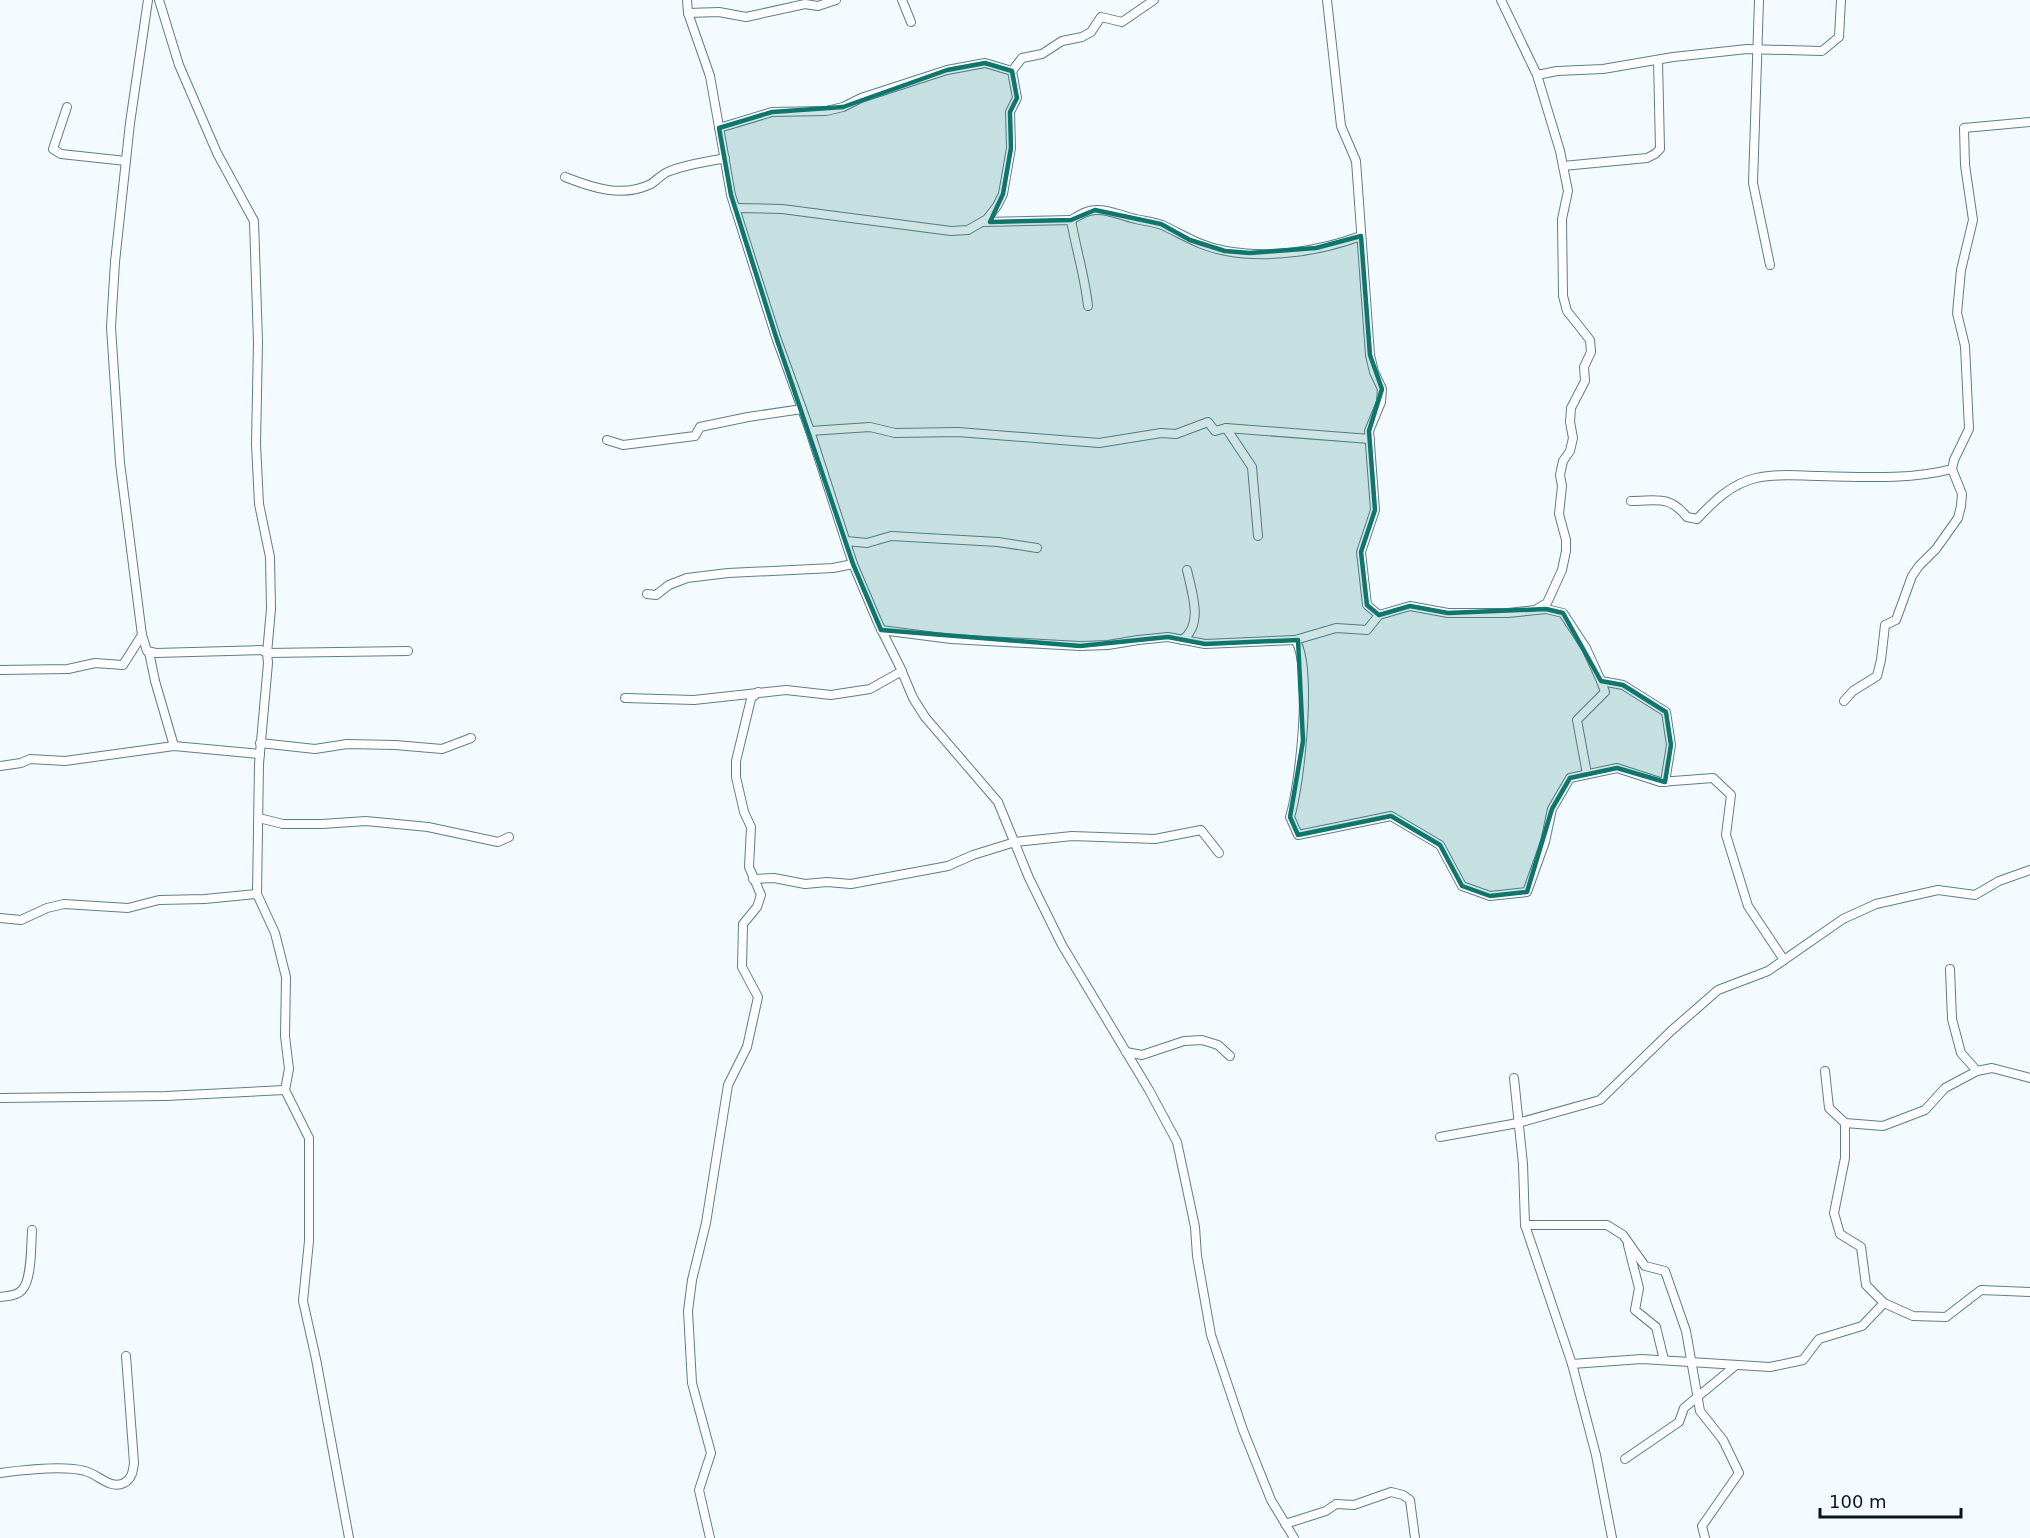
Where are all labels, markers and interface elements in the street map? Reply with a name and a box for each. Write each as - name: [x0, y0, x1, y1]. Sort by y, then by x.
- scale bar: [1820, 1481, 1961, 1519]
- text: 100 m: [1829, 1491, 1887, 1512]

